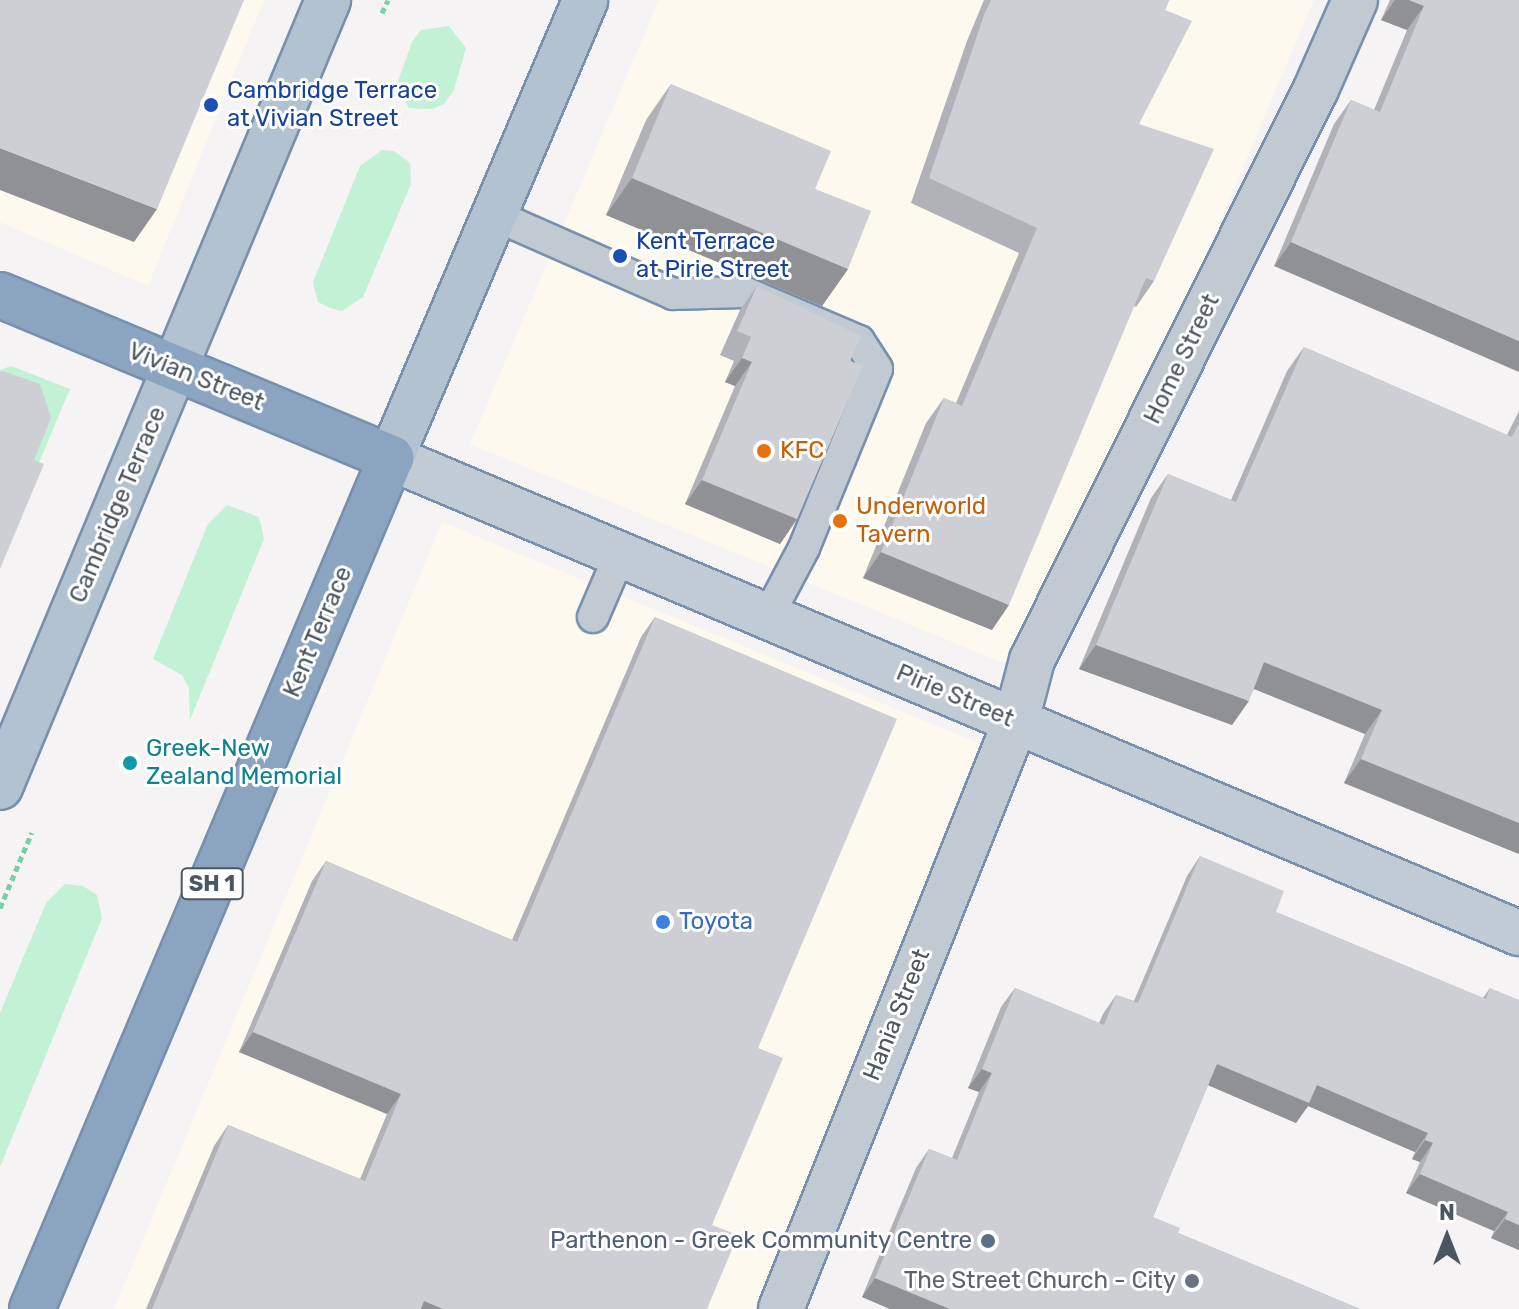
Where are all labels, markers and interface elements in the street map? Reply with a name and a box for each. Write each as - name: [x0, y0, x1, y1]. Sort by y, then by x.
- place label: Cambridge Terrace at Vivian Street: [227, 77, 438, 133]
- marker: Cambridge Terrace at Vivian Street: [202, 96, 220, 114]
- place label: Kent Terrace at Pirie Street: [636, 228, 789, 284]
- marker: Kent Terrace at Pirie Street: [611, 247, 629, 265]
- street label: Home Street: [1138, 289, 1226, 429]
- street label: Vivian Street: [124, 337, 268, 417]
- street label: Cambridge Terrace: [64, 402, 172, 608]
- place label: KFC: [780, 437, 824, 465]
- marker: KFC: [755, 442, 773, 460]
- place label: Underworld Tavern: [856, 493, 986, 549]
- marker: Underworld Tavern: [831, 512, 849, 530]
- street label: Kent Terrace: [277, 562, 359, 702]
- street label: Pirie Street: [892, 658, 1018, 734]
- place label: Greek-New Zealand Memorial: [146, 735, 342, 791]
- marker: Greek-New Zealand Memorial: [121, 754, 139, 772]
- road number: SH 1: [180, 866, 244, 902]
- place label: Toyota: [679, 908, 753, 936]
- marker: Toyota: [654, 913, 672, 931]
- street label: Hania Street: [858, 945, 936, 1085]
- north arrow: [1407, 1197, 1487, 1277]
- text: N: [1439, 1199, 1455, 1226]
- place label: Parthenon - Greek Community Centre: [549, 1227, 972, 1255]
- marker: Parthenon - Greek Community Centre: [979, 1232, 997, 1250]
- place label: The Street Church - City: [904, 1267, 1176, 1295]
- marker: The Street Church - City: [1183, 1272, 1201, 1290]

